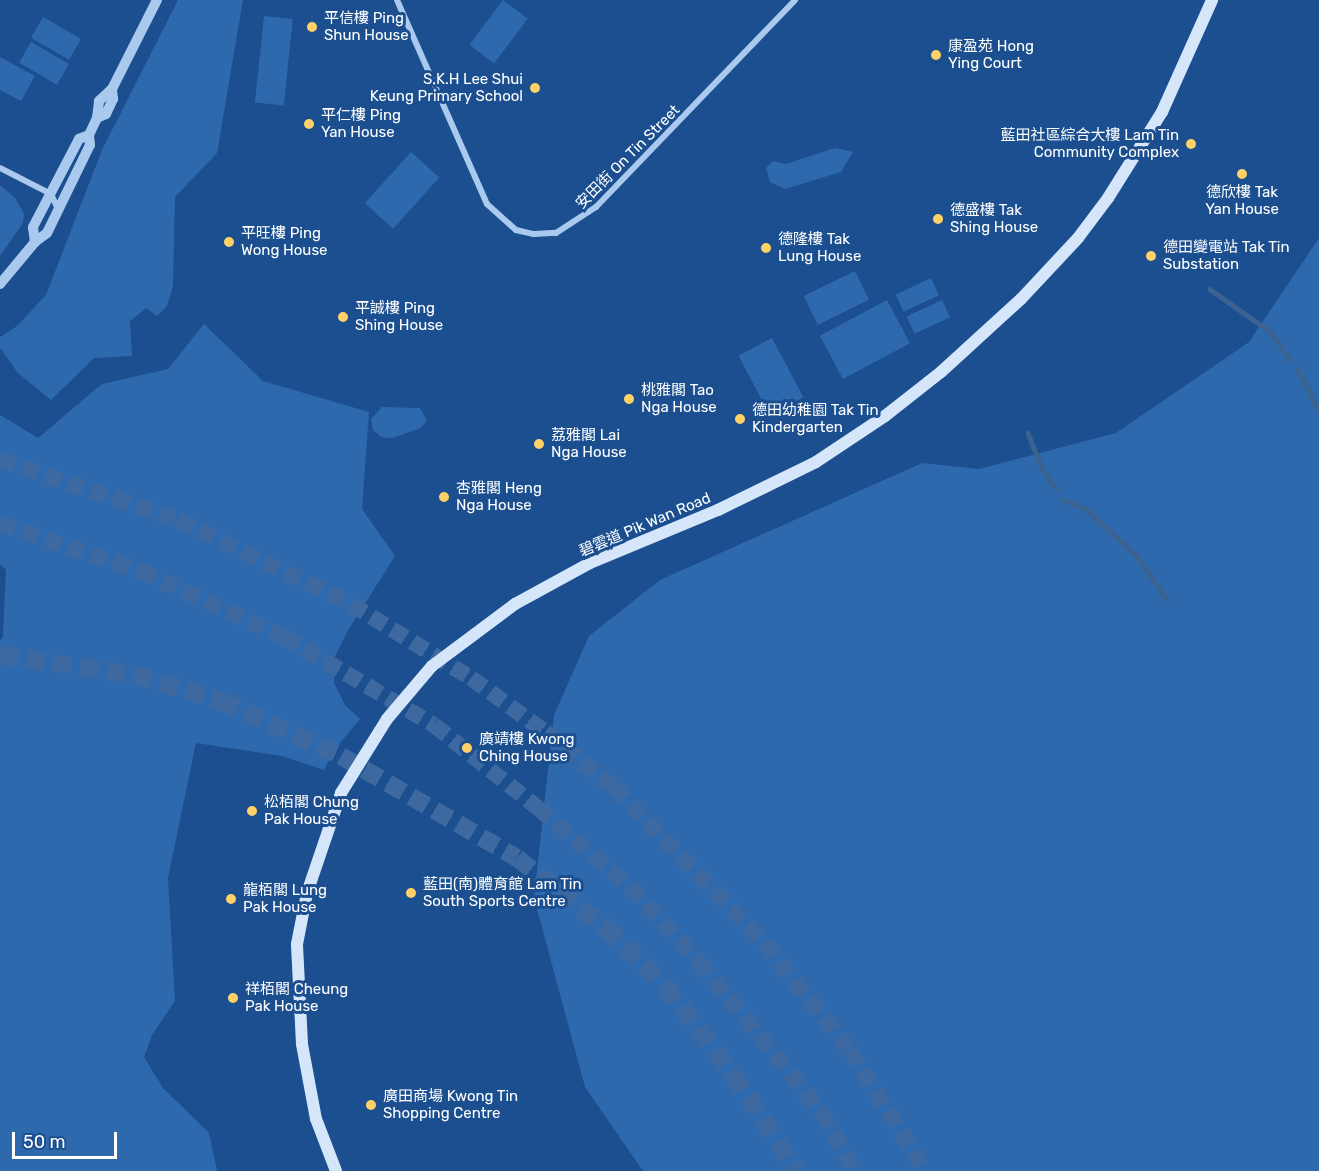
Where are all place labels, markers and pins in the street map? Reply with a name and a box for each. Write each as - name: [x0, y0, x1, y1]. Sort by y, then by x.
- place label: 平信樓 Ping Shun House: [324, 9, 409, 44]
- marker: 平信樓 Ping Shun House: [305, 20, 319, 34]
- place label: 康盈苑 Hong Ying Court: [948, 37, 1034, 72]
- marker: 康盈苑 Hong Ying Court: [929, 48, 943, 62]
- place label: S.K.H Lee Shui Keung Primary School: [369, 70, 523, 105]
- marker: S.K.H Lee Shui Keung Primary School: [528, 81, 542, 95]
- place label: 平仁樓 Ping Yan House: [321, 106, 401, 141]
- marker: 平仁樓 Ping Yan House: [302, 117, 316, 131]
- place label: 藍田社區綜合大樓 Lam Tin Community Complex: [1000, 126, 1179, 161]
- marker: 藍田社區綜合大樓 Lam Tin Community Complex: [1184, 137, 1198, 151]
- marker: 德欣樓 Tak Yan House: [1235, 167, 1249, 181]
- place label: 德欣樓 Tak Yan House: [1205, 183, 1279, 218]
- place label: 德盛樓 Tak Shing House: [950, 201, 1038, 236]
- marker: 德盛樓 Tak Shing House: [931, 212, 945, 226]
- place label: 平旺樓 Ping Wong House: [241, 224, 327, 259]
- place label: 德隆樓 Tak Lung House: [778, 230, 861, 265]
- marker: 平旺樓 Ping Wong House: [222, 235, 236, 249]
- place label: 德田變電站 Tak Tin Substation: [1163, 238, 1290, 273]
- marker: 德隆樓 Tak Lung House: [759, 241, 773, 255]
- marker: 德田變電站 Tak Tin Substation: [1144, 249, 1158, 263]
- place label: 平誠樓 Ping Shing House: [355, 299, 443, 334]
- marker: 平誠樓 Ping Shing House: [336, 310, 350, 324]
- place label: 桃雅閣 Tao Nga House: [641, 381, 717, 416]
- marker: 桃雅閣 Tao Nga House: [622, 392, 636, 406]
- place label: 德田幼稚園 Tak Tin Kindergarten: [752, 401, 879, 436]
- marker: 德田幼稚園 Tak Tin Kindergarten: [733, 412, 747, 426]
- place label: 荔雅閣 Lai Nga House: [551, 426, 627, 461]
- marker: 荔雅閣 Lai Nga House: [532, 437, 546, 451]
- place label: 杏雅閣 Heng Nga House: [456, 479, 542, 514]
- marker: 杏雅閣 Heng Nga House: [437, 490, 451, 504]
- place label: 廣靖樓 Kwong Ching House: [479, 730, 575, 765]
- marker: 廣靖樓 Kwong Ching House: [460, 741, 474, 755]
- place label: 松栢閣 Chung Pak House: [264, 793, 359, 828]
- marker: 松栢閣 Chung Pak House: [245, 804, 259, 818]
- place label: 藍田(南)體育館 Lam Tin South Sports Centre: [423, 875, 582, 910]
- place label: 龍栢閣 Lung Pak House: [243, 881, 327, 916]
- marker: 藍田(南)體育館 Lam Tin South Sports Centre: [404, 886, 418, 900]
- marker: 龍栢閣 Lung Pak House: [224, 892, 238, 906]
- place label: 祥栢閣 Cheung Pak House: [245, 980, 348, 1015]
- marker: 祥栢閣 Cheung Pak House: [226, 991, 240, 1005]
- place label: 廣田商場 Kwong Tin Shopping Centre: [383, 1087, 519, 1122]
- marker: 廣田商場 Kwong Tin Shopping Centre: [364, 1098, 378, 1112]

